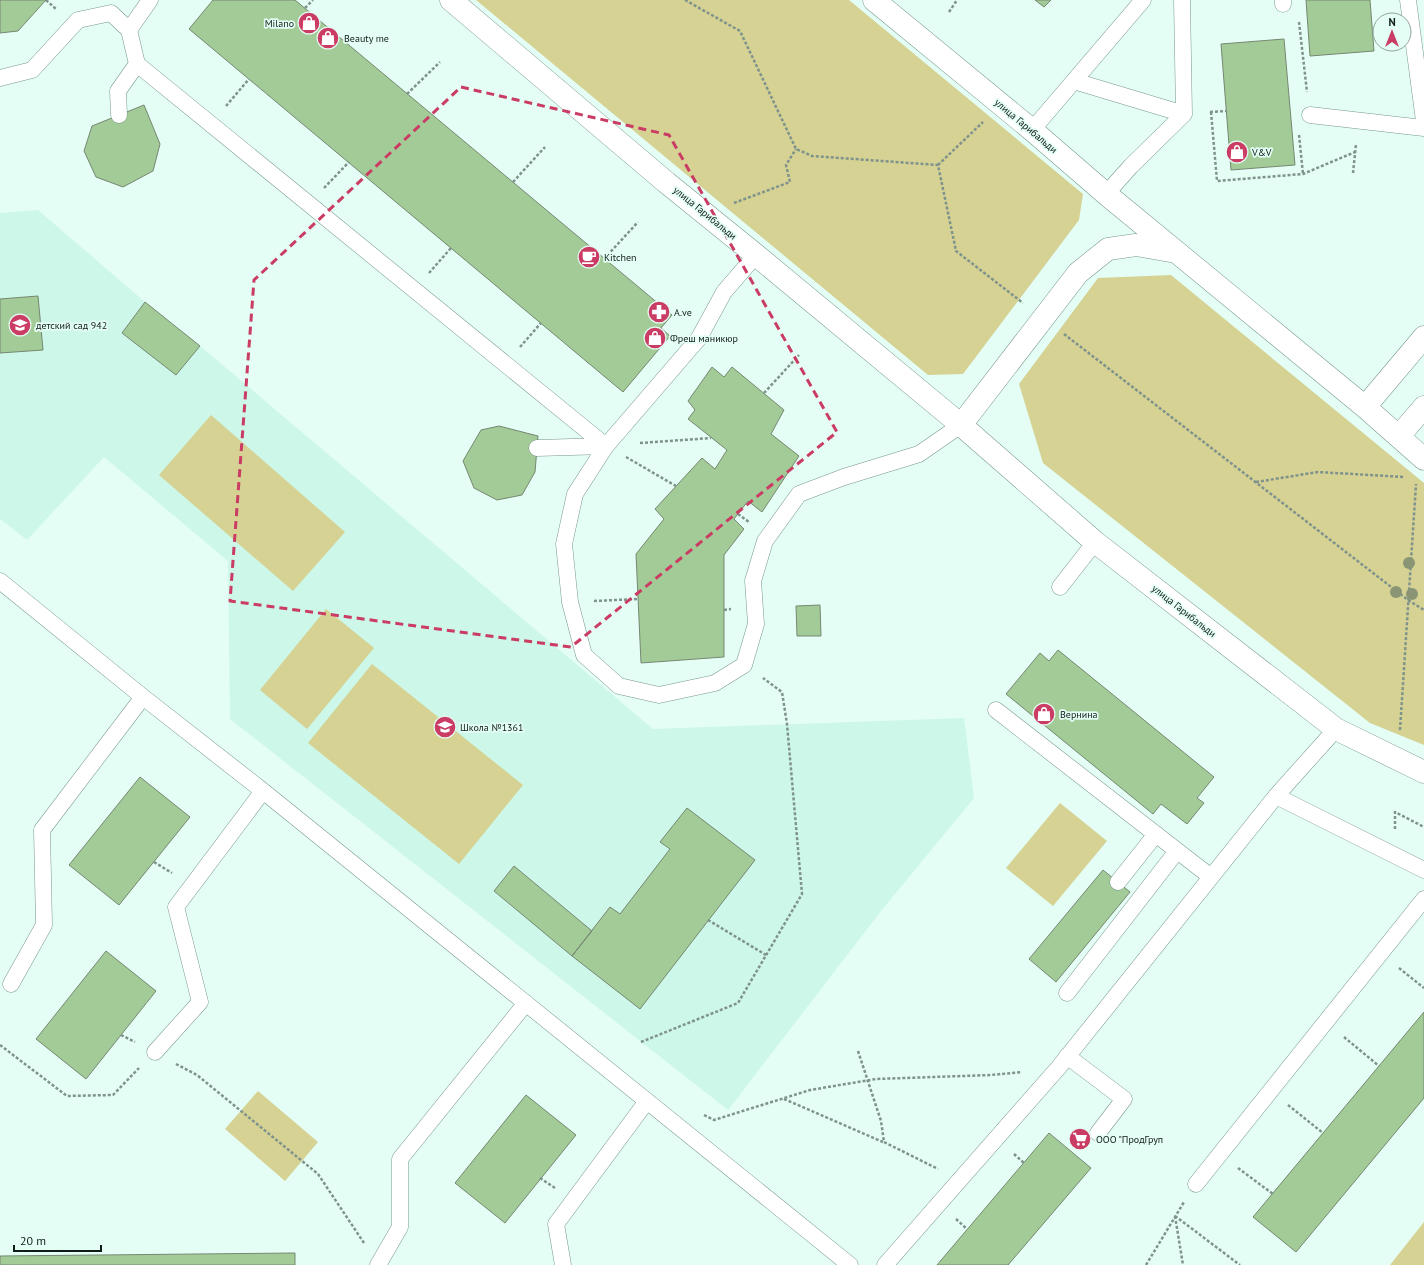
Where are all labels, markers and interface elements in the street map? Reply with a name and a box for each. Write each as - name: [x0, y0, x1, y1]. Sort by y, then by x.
- shop icon: Milano: [296, 10, 322, 36]
- north arrow: [1372, 12, 1412, 52]
- text: N: [1388, 15, 1396, 29]
- place label: Milano: [265, 17, 294, 30]
- shop icon: Beauty me: [315, 25, 341, 51]
- place label: Beauty me: [344, 32, 389, 45]
- street label: улица Гарибальди: [992, 96, 1060, 156]
- shop icon: V&V: [1224, 139, 1250, 165]
- place label: V&V: [1251, 146, 1272, 159]
- street label: улица Гарибальди: [671, 183, 739, 243]
- cafe icon: Kitchen: [576, 244, 602, 270]
- place label: Kitchen: [604, 251, 637, 264]
- pharmacy icon: A.ve: [646, 299, 672, 325]
- place label: A.ve: [674, 306, 692, 319]
- school or university icon: детский сад 942: [7, 312, 33, 338]
- place label: детский сад 942: [36, 319, 107, 332]
- shop icon: Фреш маникюр: [642, 325, 668, 351]
- place label: Фреш маникюр: [670, 332, 738, 345]
- street label: улица Гарибальди: [1149, 582, 1219, 640]
- shop icon: Вернина: [1031, 701, 1057, 727]
- place label: Вернина: [1060, 708, 1098, 721]
- school or university icon: Школа №1361: [432, 714, 458, 740]
- place label: Школа №1361: [460, 721, 523, 734]
- supermarket icon: ООО "ПродГруп: [1067, 1126, 1093, 1152]
- place label: ООО "ПродГруп: [1096, 1133, 1163, 1146]
- scale bar: [14, 1227, 101, 1253]
- text: 20 m: [20, 1233, 46, 1248]

